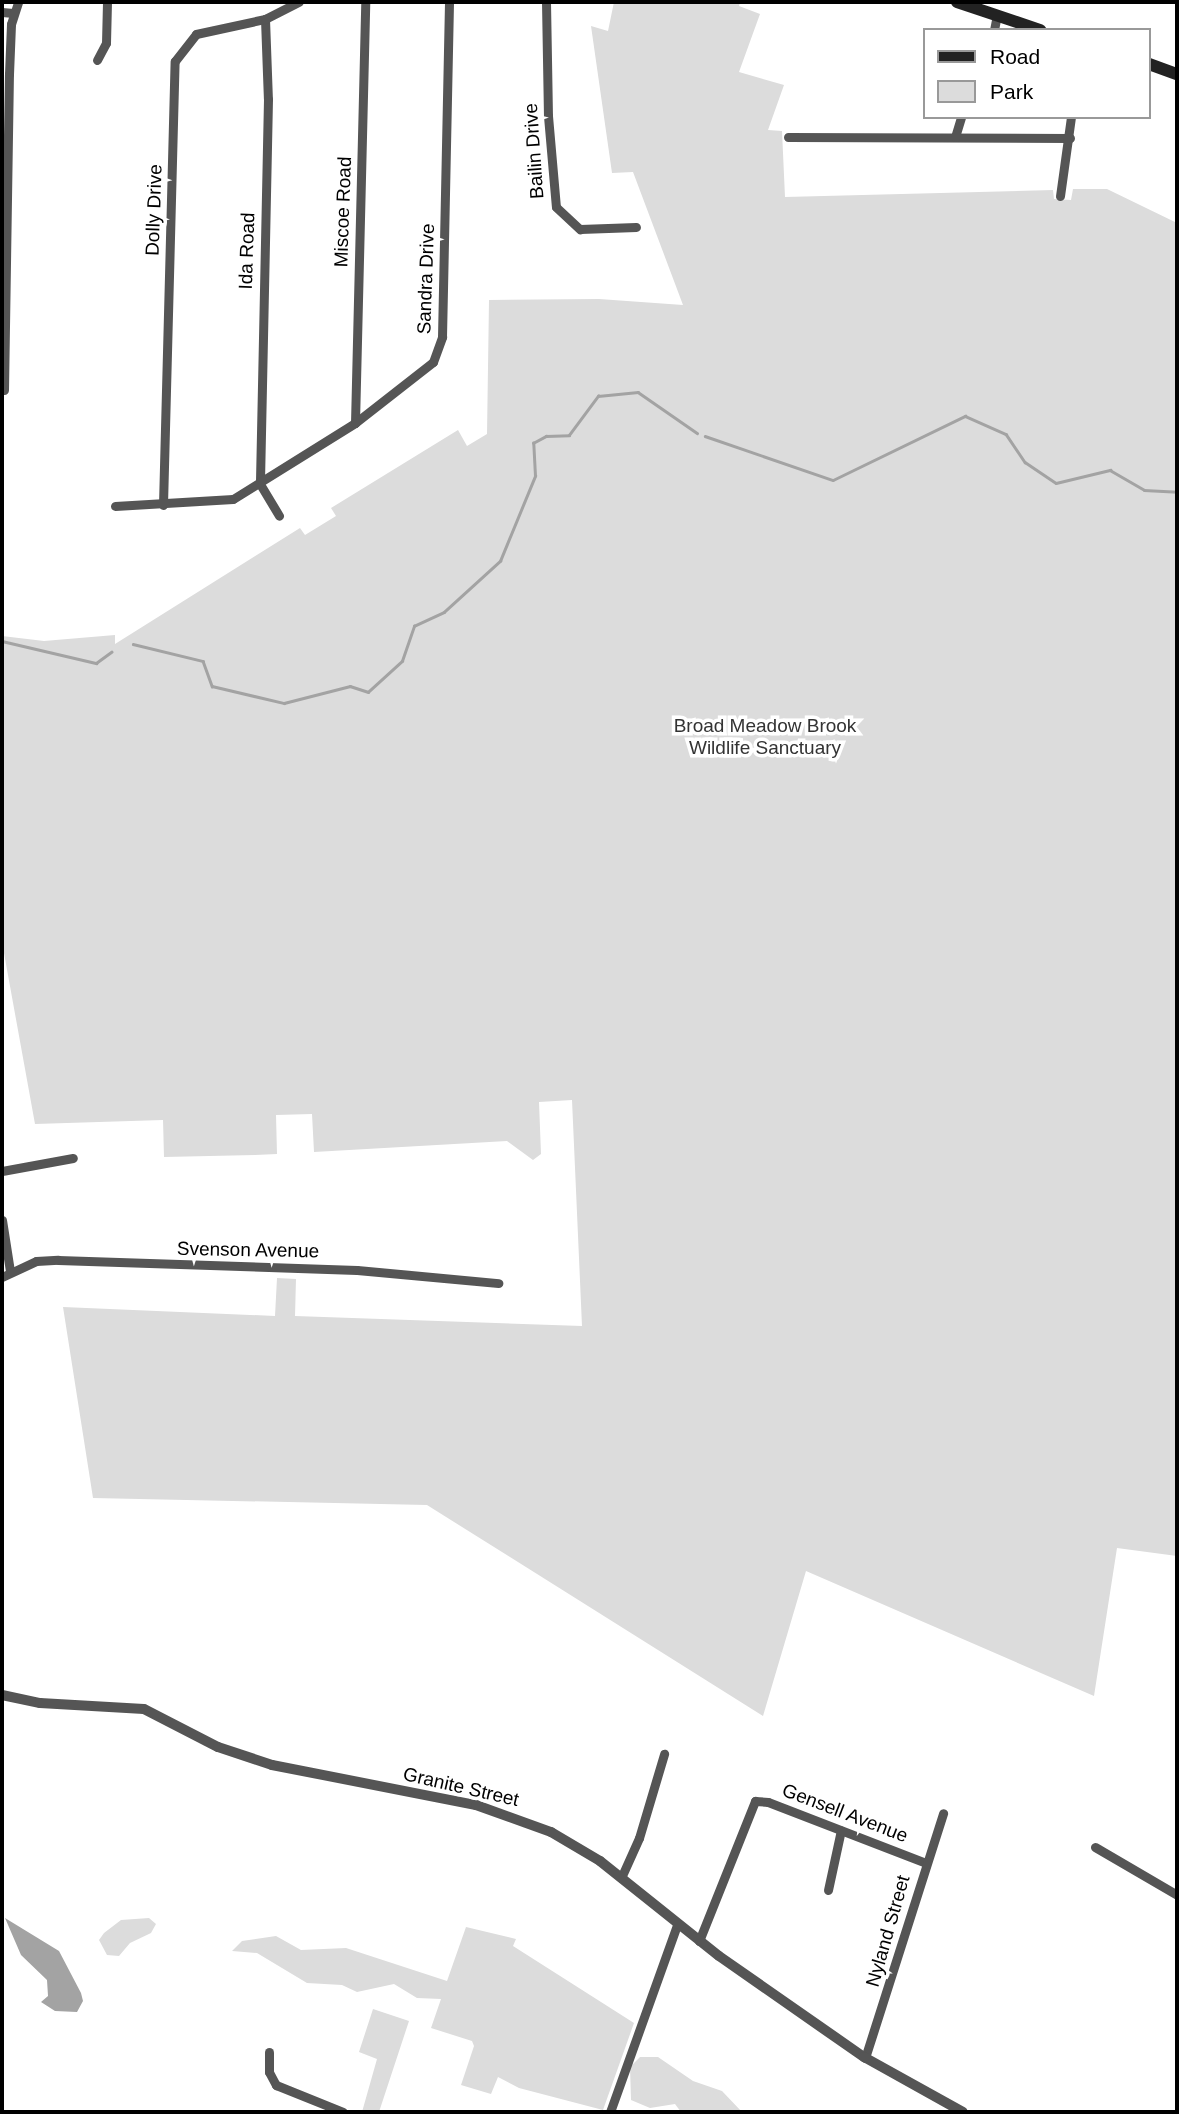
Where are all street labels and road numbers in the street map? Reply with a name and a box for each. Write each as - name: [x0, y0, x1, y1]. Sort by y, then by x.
- street label: Bailin Drive: [519, 102, 549, 200]
- street label: Miscoe Road: [330, 156, 356, 268]
- street label: Dolly Drive: [141, 164, 167, 256]
- street label: Ida Road: [234, 212, 260, 290]
- street label: Sandra Drive: [413, 223, 439, 335]
- street label: Svenson Avenue: [176, 1237, 320, 1263]
- street label: Granite Street: [401, 1763, 521, 1811]
- street label: Gensell Avenue: [778, 1778, 912, 1848]
- street label: Nyland Street: [861, 1873, 915, 1989]

